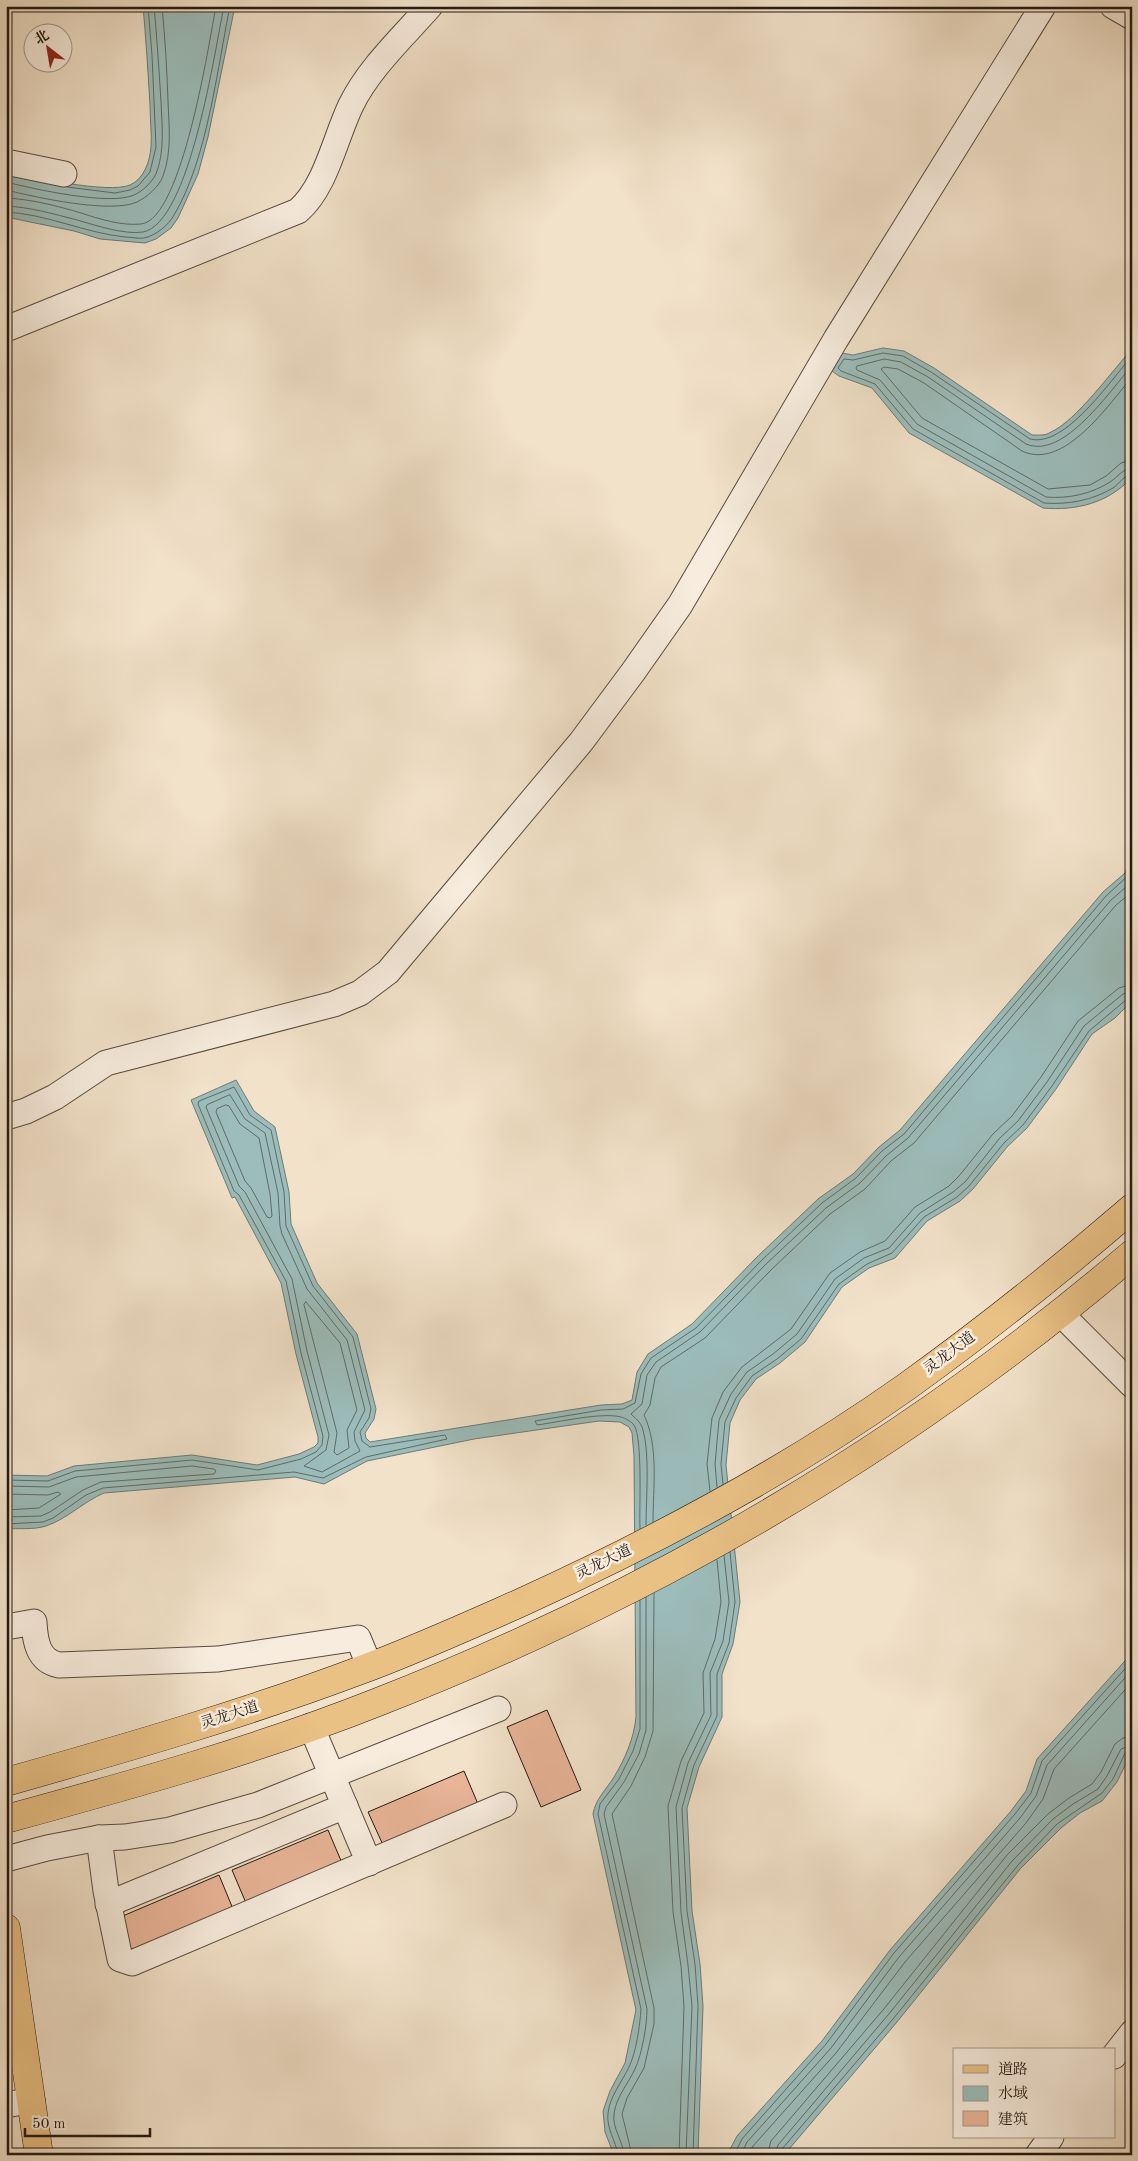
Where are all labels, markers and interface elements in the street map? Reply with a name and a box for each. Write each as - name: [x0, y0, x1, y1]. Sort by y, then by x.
- north arrow: [22, 22, 72, 72]
- text: 北: [32, 27, 51, 47]
- street label: 灵龙大道: [920, 1328, 978, 1378]
- street label: 灵龙大道: [573, 1541, 634, 1583]
- street label: 灵龙大道: [199, 1698, 261, 1732]
- legend: [953, 2048, 1116, 2138]
- text: 道路: [998, 2061, 1028, 2078]
- text: 水域: [998, 2085, 1028, 2102]
- scale bar: [25, 2106, 150, 2138]
- text: 建筑: [998, 2111, 1028, 2128]
- text: 50 m: [32, 2117, 66, 2132]

